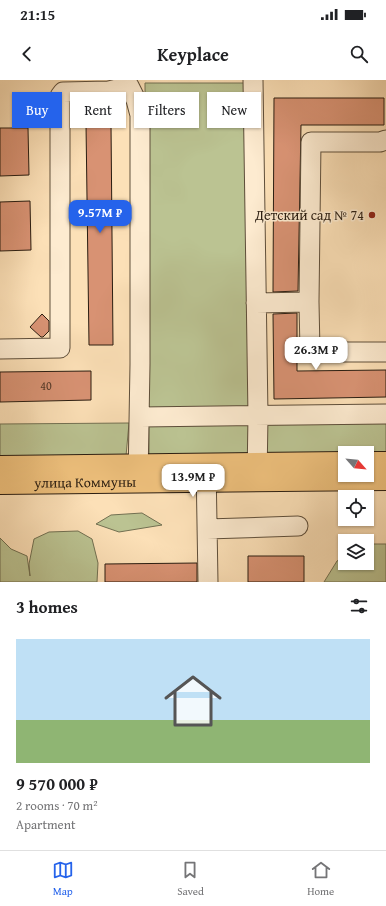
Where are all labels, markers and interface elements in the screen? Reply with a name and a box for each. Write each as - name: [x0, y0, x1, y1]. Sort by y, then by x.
- text: 21:15: [20, 4, 55, 25]
- text: Keyplace: [157, 41, 229, 68]
- icon: back: [16, 43, 38, 65]
- icon: search: [348, 43, 370, 65]
- chip: Buy: [12, 92, 62, 128]
- chip: Rent: [70, 92, 126, 128]
- chip: Filters: [134, 92, 199, 128]
- chip: New: [207, 92, 261, 128]
- pin: 9.57M ₽: [63, 200, 137, 234]
- text: 9.57M ₽: [78, 203, 122, 222]
- place label: Детский сад № 74: [254, 205, 364, 225]
- marker: Детский сад № 74: [367, 210, 377, 220]
- pin: 26.3M ₽: [279, 337, 353, 371]
- text: 26.3M ₽: [294, 340, 338, 359]
- house number: 40: [40, 377, 52, 394]
- north arrow: [338, 446, 374, 482]
- map controls: [338, 446, 374, 570]
- pin: 13.9M ₽: [156, 464, 230, 498]
- text: 13.9M ₽: [171, 467, 215, 486]
- street label: улица Коммуны: [33, 472, 136, 493]
- button: locate: [338, 490, 374, 526]
- button: layers: [338, 534, 374, 570]
- text: 3 homes: [16, 594, 78, 619]
- icon: filters: [348, 595, 370, 617]
- icon: home: [157, 665, 229, 737]
- text: 9 570 000 ₽: [16, 771, 98, 796]
- text: 2 rooms · 70 m²: [16, 796, 98, 815]
- text: Apartment: [16, 815, 76, 834]
- tab: Map: [52, 859, 74, 899]
- tab: Saved: [177, 859, 204, 899]
- tab: Home: [307, 859, 334, 899]

